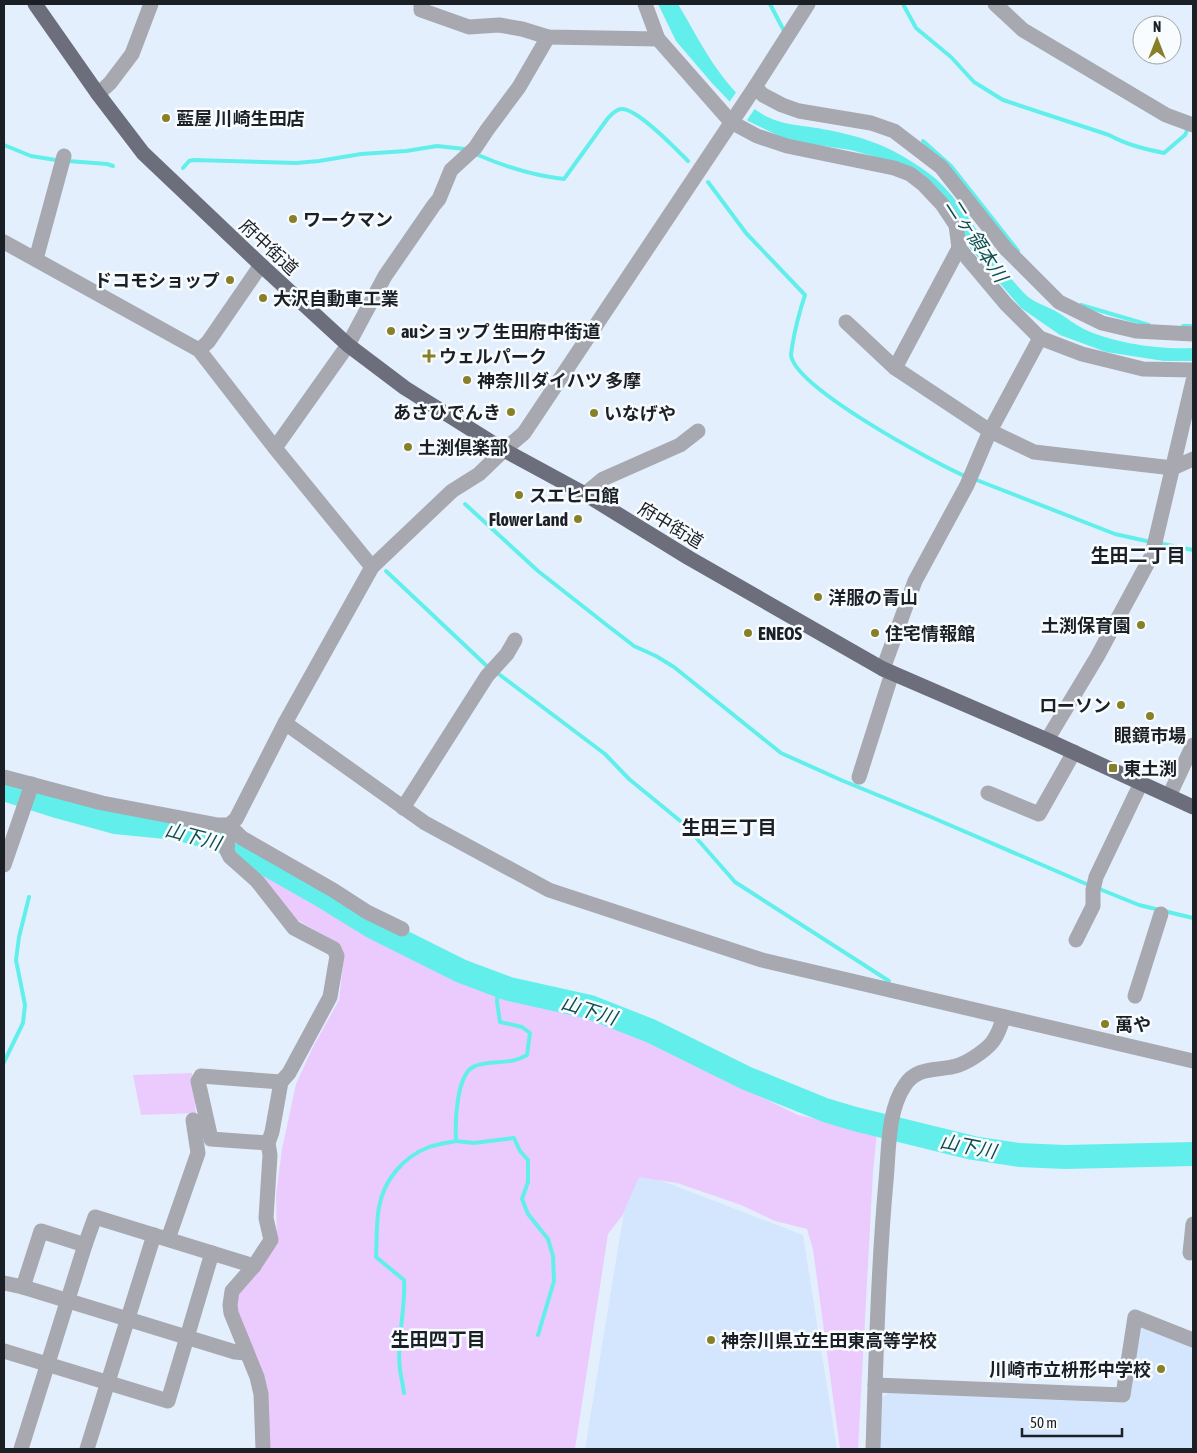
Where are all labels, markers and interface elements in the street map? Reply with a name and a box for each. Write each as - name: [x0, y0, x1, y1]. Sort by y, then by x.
- north arrow: [1132, 15, 1182, 65]
- text: N: [1153, 19, 1161, 35]
- place label: 藍屋 川崎生田店: [176, 108, 304, 129]
- marker: 藍屋 川崎生田店: [160, 112, 172, 124]
- water label: 二ヶ領本川: [942, 194, 1013, 287]
- place label: ワークマン: [303, 209, 393, 230]
- marker: ワークマン: [287, 213, 299, 225]
- street label: 府中街道: [236, 215, 302, 279]
- place label: ドコモショップ: [94, 270, 220, 291]
- marker: ドコモショップ: [224, 274, 236, 286]
- place label: 大沢自動車工業: [273, 288, 399, 309]
- marker: 大沢自動車工業: [257, 292, 269, 304]
- place label: auショップ 生田府中街道: [401, 321, 601, 342]
- marker: auショップ 生田府中街道: [385, 325, 397, 337]
- place label: ウェルパーク: [439, 346, 547, 367]
- marker: ウェルパーク: [423, 350, 435, 362]
- place label: 神奈川ダイハツ 多摩: [477, 370, 641, 391]
- marker: 神奈川ダイハツ 多摩: [461, 374, 473, 386]
- place label: あさひでんき: [393, 402, 501, 423]
- place label: いなげや: [604, 403, 676, 424]
- marker: あさひでんき: [505, 406, 517, 418]
- marker: いなげや: [588, 407, 600, 419]
- place label: 土渕倶楽部: [418, 437, 508, 458]
- marker: 土渕倶楽部: [402, 441, 414, 453]
- place label: スエヒロ館: [529, 485, 619, 506]
- marker: スエヒロ館: [513, 489, 525, 501]
- street label: 府中街道: [635, 497, 707, 553]
- place label: Flower Land: [489, 509, 568, 530]
- marker: Flower Land: [572, 513, 584, 525]
- district label: 生田二丁目: [1090, 544, 1186, 566]
- place label: 洋服の青山: [828, 587, 918, 608]
- marker: 洋服の青山: [812, 591, 824, 603]
- place label: 土渕保育園: [1041, 615, 1131, 636]
- marker: 土渕保育園: [1135, 619, 1147, 631]
- place label: ENEOS: [758, 623, 802, 644]
- place label: 住宅情報館: [885, 623, 975, 644]
- marker: ENEOS: [742, 627, 754, 639]
- marker: 住宅情報館: [869, 627, 881, 639]
- place label: ローソン: [1039, 695, 1111, 716]
- marker: ローソン: [1115, 699, 1127, 711]
- marker: 眼鏡市場: [1144, 710, 1156, 722]
- place label: 眼鏡市場: [1114, 725, 1186, 746]
- place label: 東土渕: [1123, 758, 1177, 779]
- marker: 東土渕: [1107, 762, 1119, 774]
- district label: 生田三丁目: [681, 816, 777, 838]
- water label: 山下川: [163, 818, 225, 855]
- water label: 山下川: [559, 991, 621, 1029]
- place label: 萬や: [1115, 1014, 1151, 1035]
- marker: 萬や: [1099, 1018, 1111, 1030]
- water label: 山下川: [938, 1130, 1000, 1163]
- district label: 生田四丁目: [390, 1328, 486, 1350]
- place label: 神奈川県立生田東高等学校: [721, 1330, 937, 1351]
- marker: 神奈川県立生田東高等学校: [705, 1334, 717, 1346]
- place label: 川崎市立枡形中学校: [989, 1359, 1151, 1380]
- marker: 川崎市立枡形中学校: [1155, 1363, 1167, 1375]
- scale bar: [1022, 1406, 1122, 1438]
- text: 50 m: [1030, 1414, 1057, 1431]

